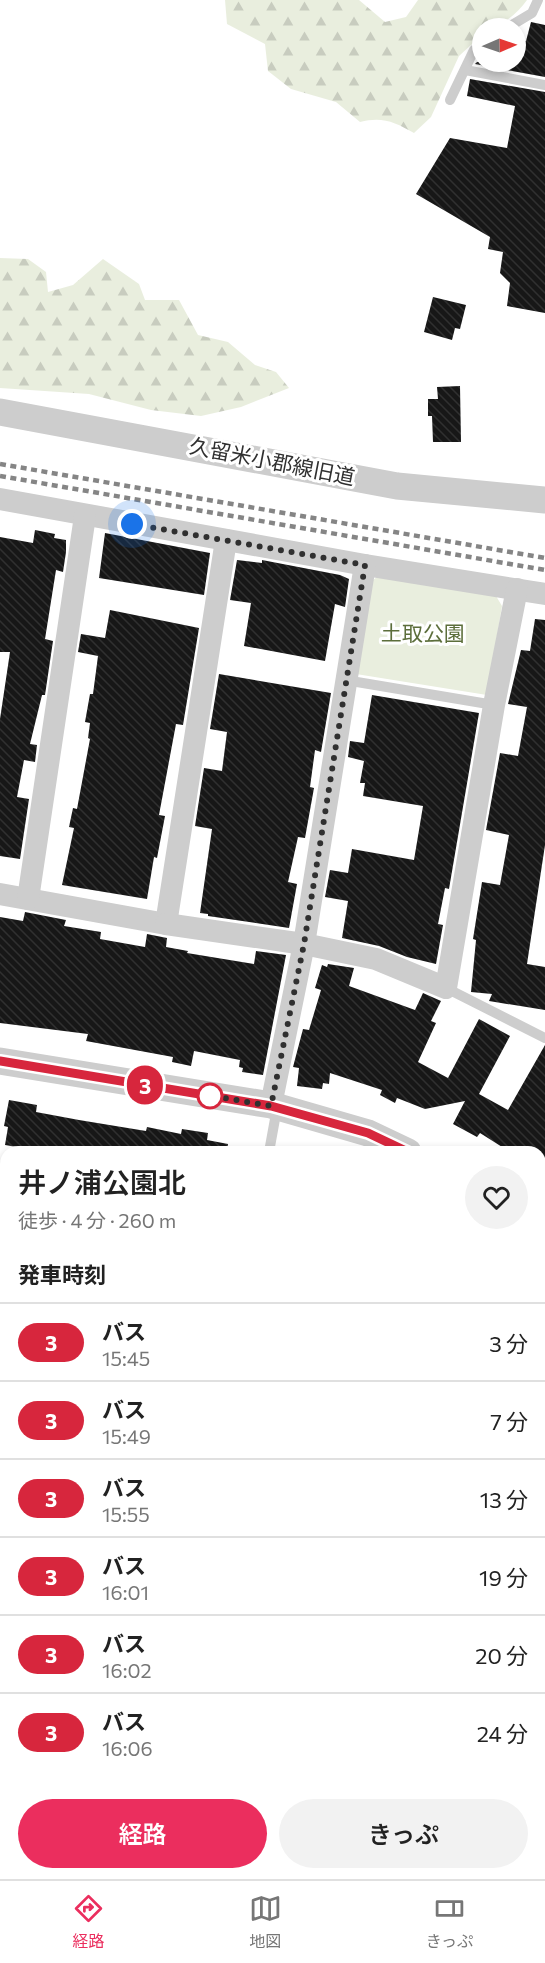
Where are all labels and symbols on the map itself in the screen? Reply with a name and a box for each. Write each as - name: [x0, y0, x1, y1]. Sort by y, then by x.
- north arrow: [472, 18, 526, 72]
- street label: 久留米小郡線旧道: [187, 432, 357, 489]
- your location: [117, 509, 147, 539]
- park label: 土取公園: [381, 620, 465, 645]
- line badge: 3: [126, 1066, 164, 1104]
- unlabelled marker: [197, 1083, 223, 1109]

